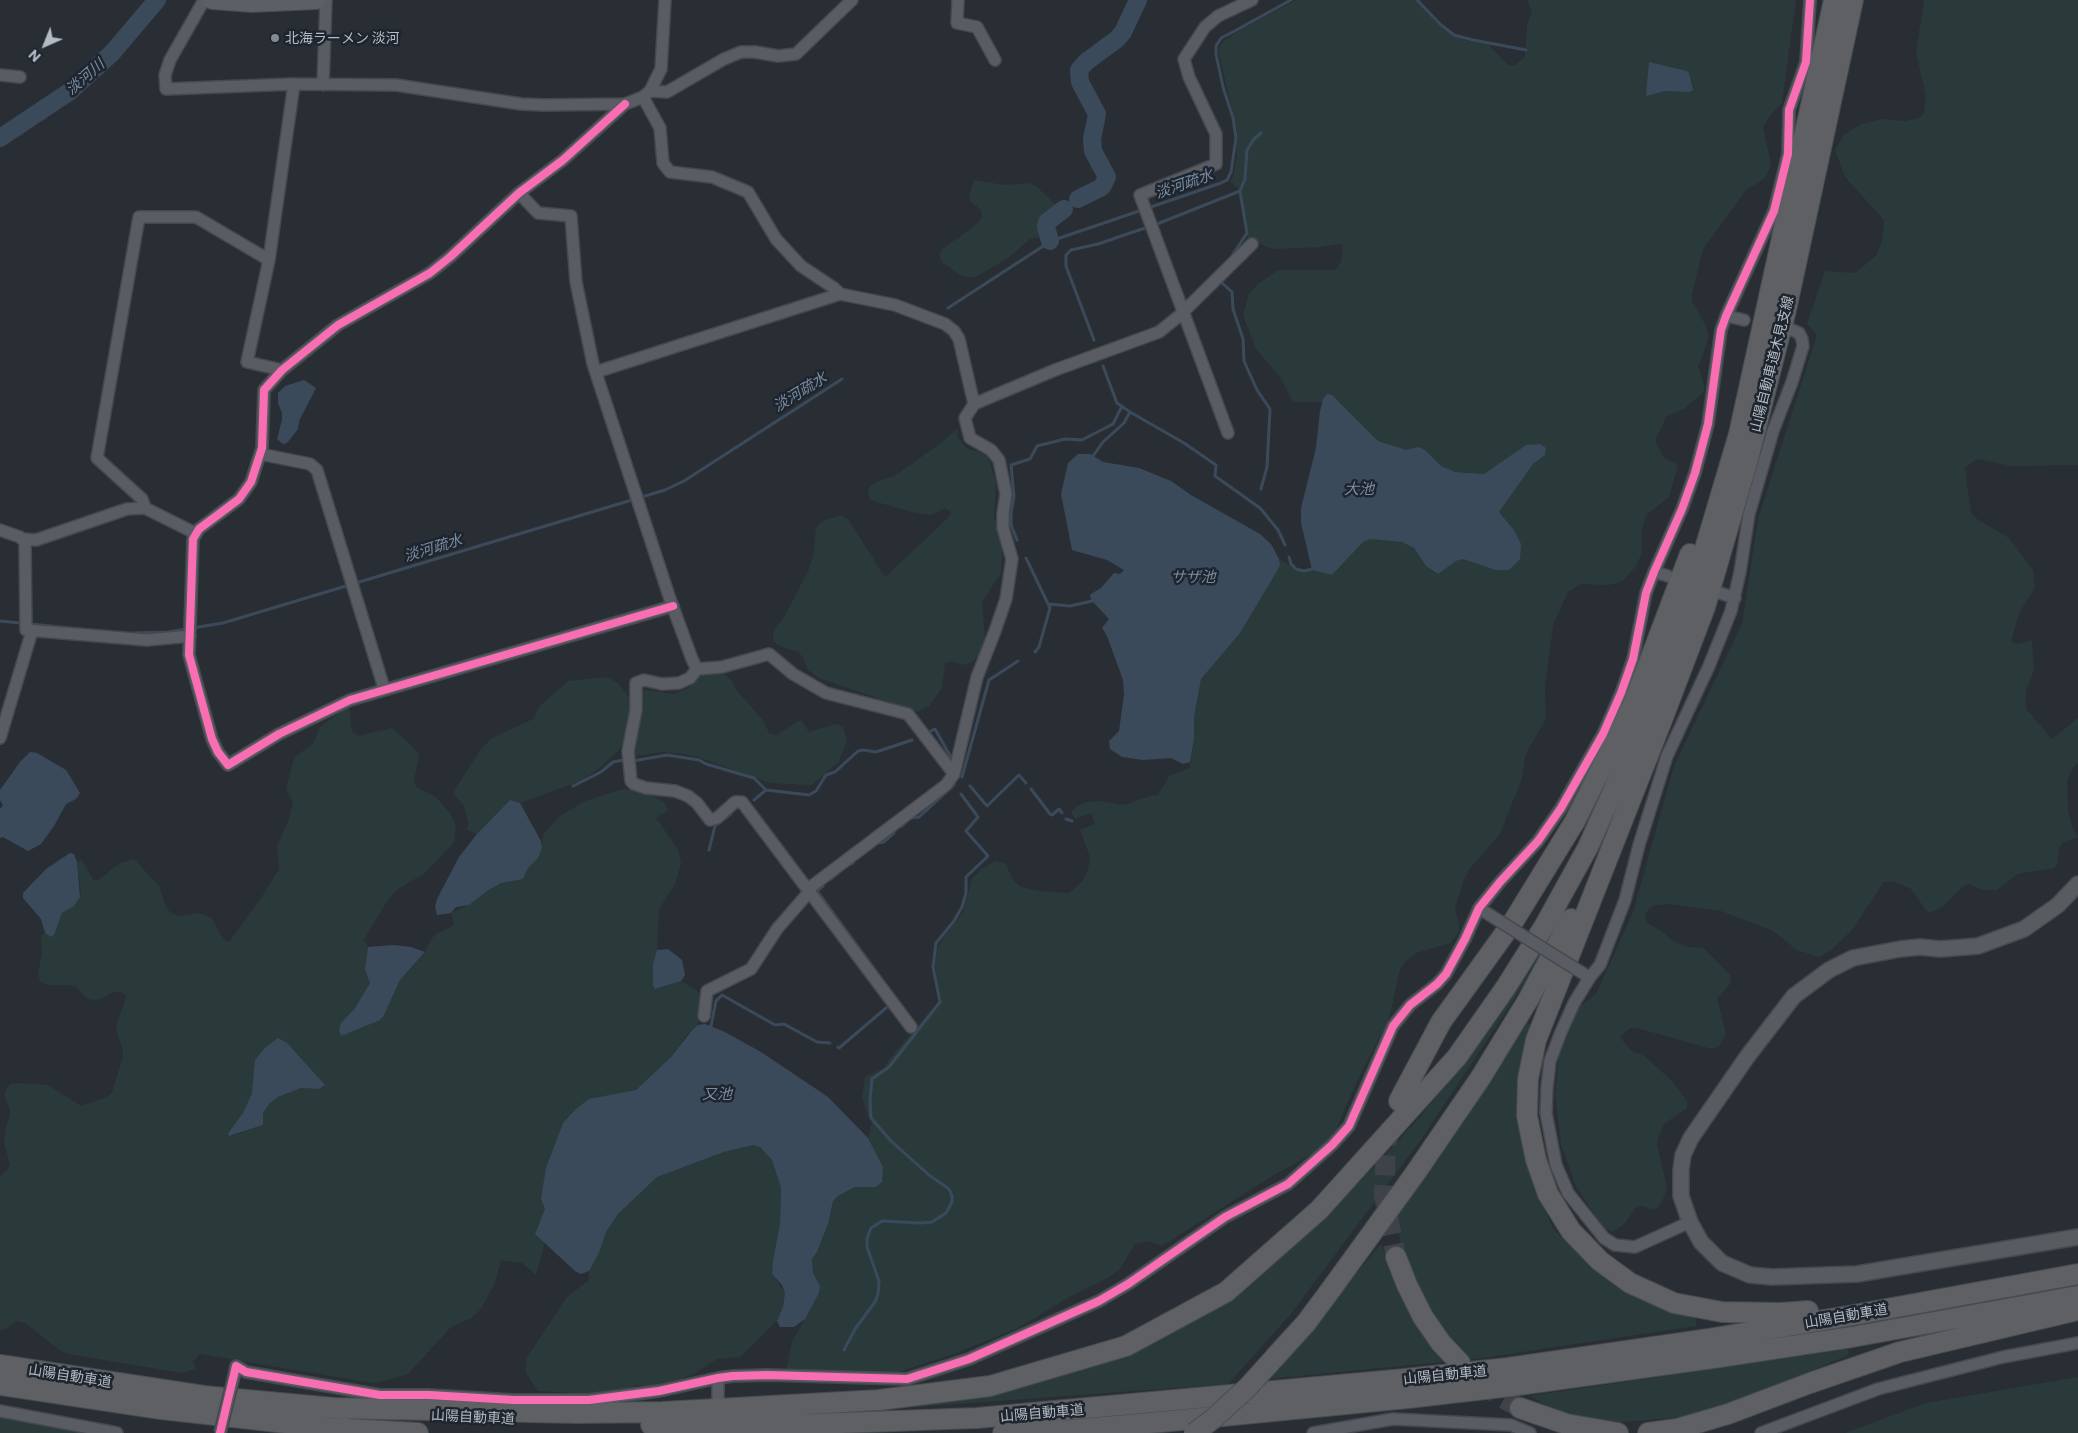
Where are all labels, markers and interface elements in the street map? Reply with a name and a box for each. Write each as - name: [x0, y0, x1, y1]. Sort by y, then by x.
- north arrow: [20, 20, 70, 70]
- place label: 北海ラーメン 淡河: [285, 30, 400, 46]
- marker: 北海ラーメン 淡河: [269, 32, 281, 44]
- text: N: [25, 46, 44, 66]
- water label: 淡河川: [62, 55, 108, 99]
- water label: 淡河疏水: [1153, 166, 1215, 202]
- street label: 山陽自動車道木見支線: [1747, 294, 1797, 434]
- water label: 淡河疏水: [770, 368, 830, 416]
- water label: 大池: [1344, 480, 1374, 498]
- water label: 淡河疏水: [402, 531, 464, 565]
- water label: サザ池: [1171, 568, 1215, 586]
- water label: 又池: [702, 1085, 732, 1103]
- street label: 山陽自動車道: [1803, 1300, 1889, 1332]
- street label: 山陽自動車道: [27, 1361, 113, 1391]
- street label: 山陽自動車道: [1402, 1362, 1488, 1388]
- street label: 山陽自動車道: [999, 1401, 1085, 1425]
- street label: 山陽自動車道: [431, 1406, 515, 1428]

